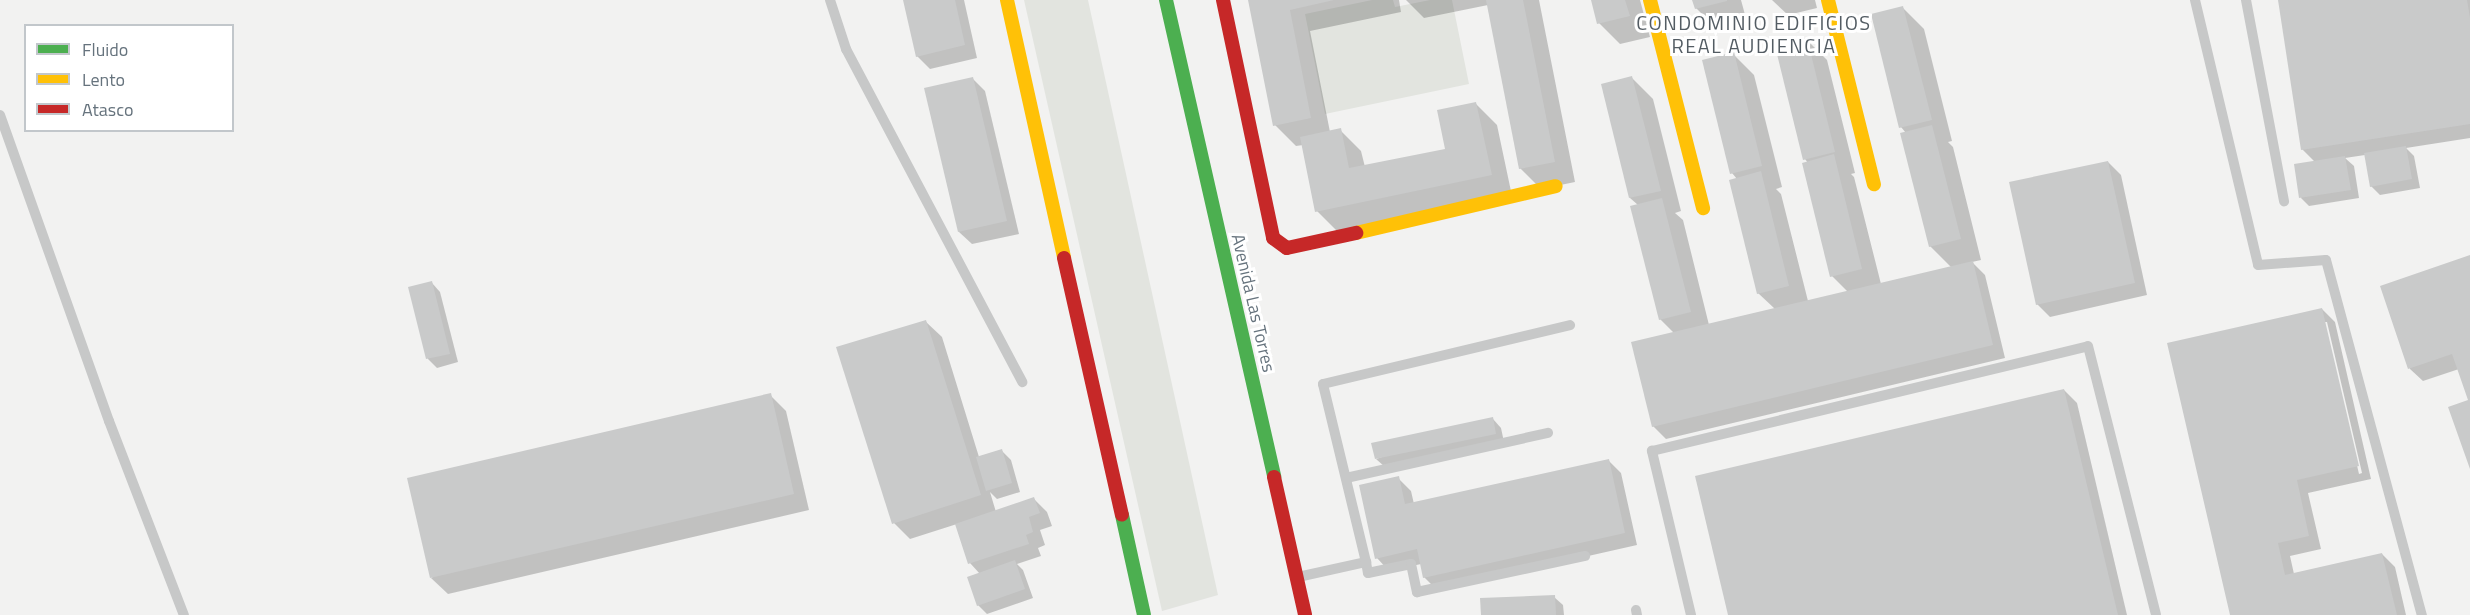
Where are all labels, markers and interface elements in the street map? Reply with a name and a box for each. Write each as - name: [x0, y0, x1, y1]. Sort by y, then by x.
- district label: CONDOMINIO EDIFICIOS REAL AUDIENCIA: [1636, 10, 1872, 57]
- legend: [24, 24, 234, 132]
- text: Fluido: [82, 36, 128, 63]
- text: Lento: [82, 66, 125, 93]
- text: Atasco: [82, 96, 133, 123]
- street label: Avenida Las Torres: [1227, 232, 1279, 374]

